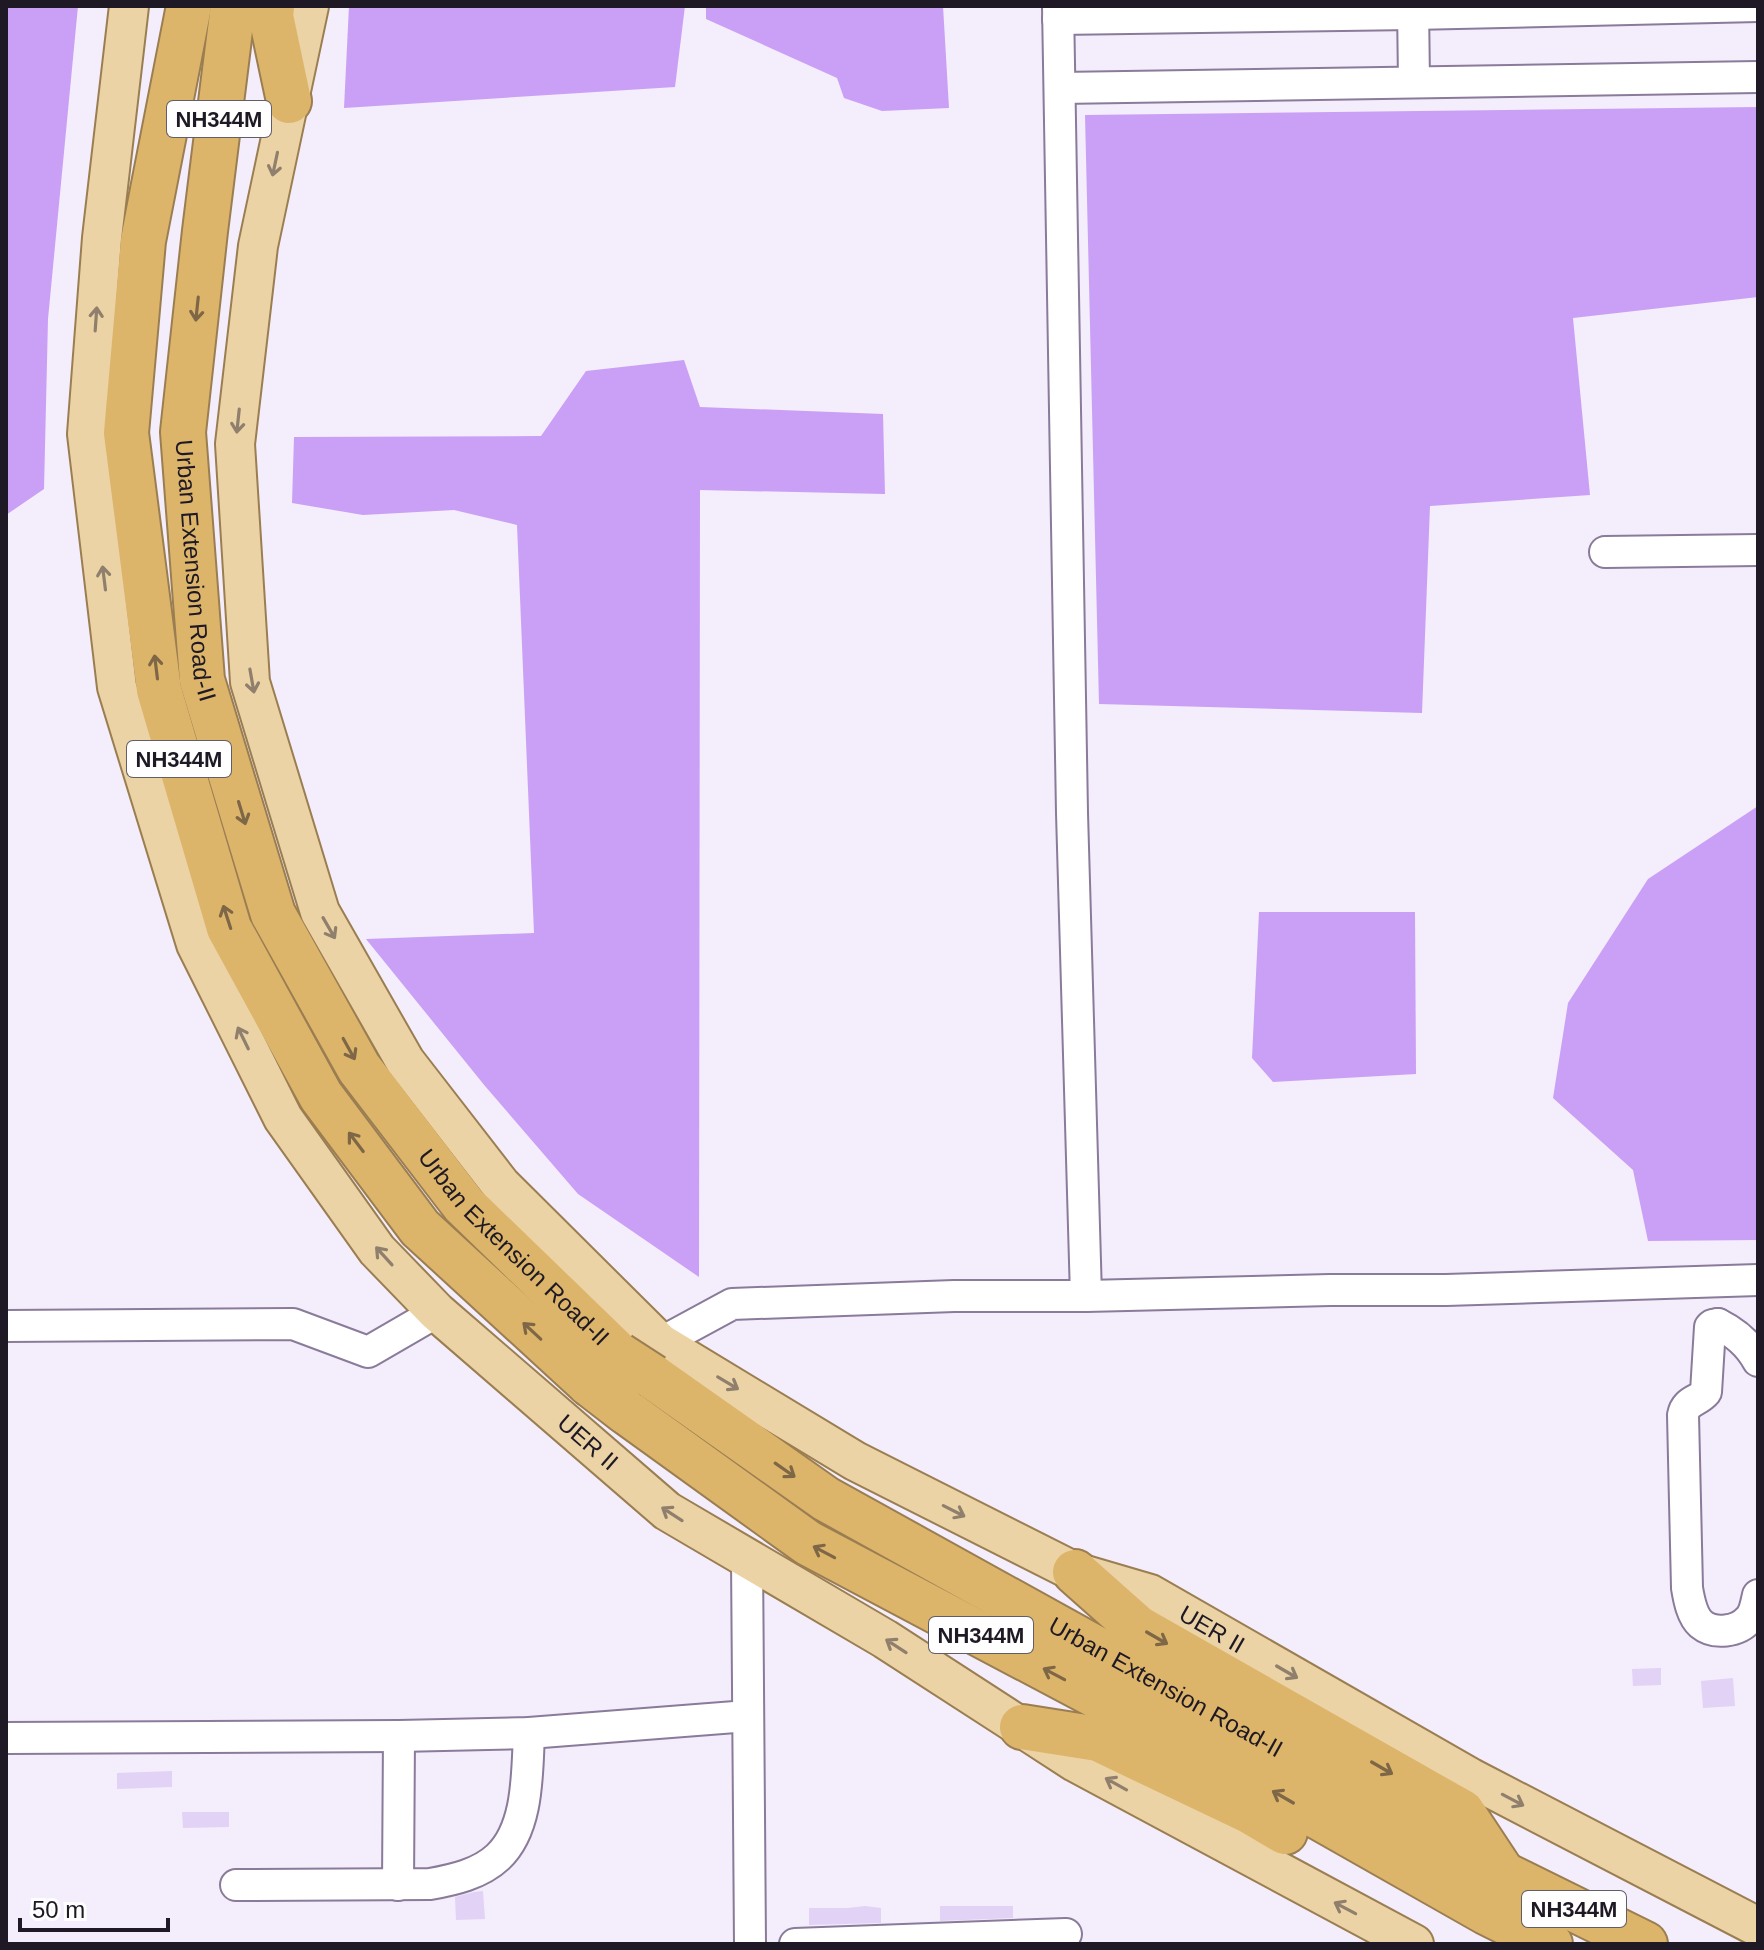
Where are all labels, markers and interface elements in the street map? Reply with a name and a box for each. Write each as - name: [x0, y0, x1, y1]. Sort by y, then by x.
- road number: NH344M: [167, 101, 271, 137]
- one-way arrow: [267, 151, 282, 177]
- one-way arrow: [189, 295, 204, 322]
- one-way arrow: [89, 306, 104, 333]
- one-way arrow: [230, 408, 245, 434]
- street label: Urban Extension Road-II: [171, 438, 222, 705]
- one-way arrow: [96, 566, 111, 591]
- one-way arrow: [148, 655, 163, 680]
- one-way arrow: [245, 667, 260, 693]
- road number: NH344M: [127, 741, 231, 777]
- one-way arrow: [235, 800, 250, 826]
- one-way arrow: [218, 905, 233, 930]
- one-way arrow: [321, 916, 337, 939]
- one-way arrow: [235, 1026, 251, 1050]
- one-way arrow: [341, 1037, 357, 1060]
- one-way arrow: [347, 1132, 364, 1153]
- street label: Urban Extension Road-II: [413, 1144, 615, 1351]
- one-way arrow: [375, 1246, 393, 1266]
- one-way arrow: [522, 1322, 542, 1341]
- one-way arrow: [716, 1375, 739, 1391]
- street label: UER II: [553, 1409, 624, 1475]
- one-way arrow: [774, 1462, 796, 1478]
- one-way arrow: [941, 1503, 965, 1519]
- one-way arrow: [662, 1505, 684, 1522]
- one-way arrow: [813, 1544, 836, 1560]
- street label: UER II: [1175, 1600, 1250, 1658]
- street label: Urban Extension Road-II: [1044, 1611, 1287, 1762]
- road number: NH344M: [929, 1617, 1033, 1653]
- one-way arrow: [1145, 1630, 1168, 1646]
- one-way arrow: [885, 1637, 908, 1653]
- one-way arrow: [1275, 1664, 1298, 1680]
- one-way arrow: [1043, 1665, 1066, 1681]
- one-way arrow: [1370, 1761, 1394, 1776]
- one-way arrow: [1105, 1776, 1129, 1791]
- one-way arrow: [1272, 1789, 1295, 1805]
- one-way arrow: [1501, 1793, 1525, 1809]
- scale bar: [20, 1882, 168, 1932]
- road number: NH344M: [1522, 1891, 1626, 1927]
- text: 50 m: [32, 1896, 85, 1923]
- one-way arrow: [1333, 1899, 1357, 1915]

